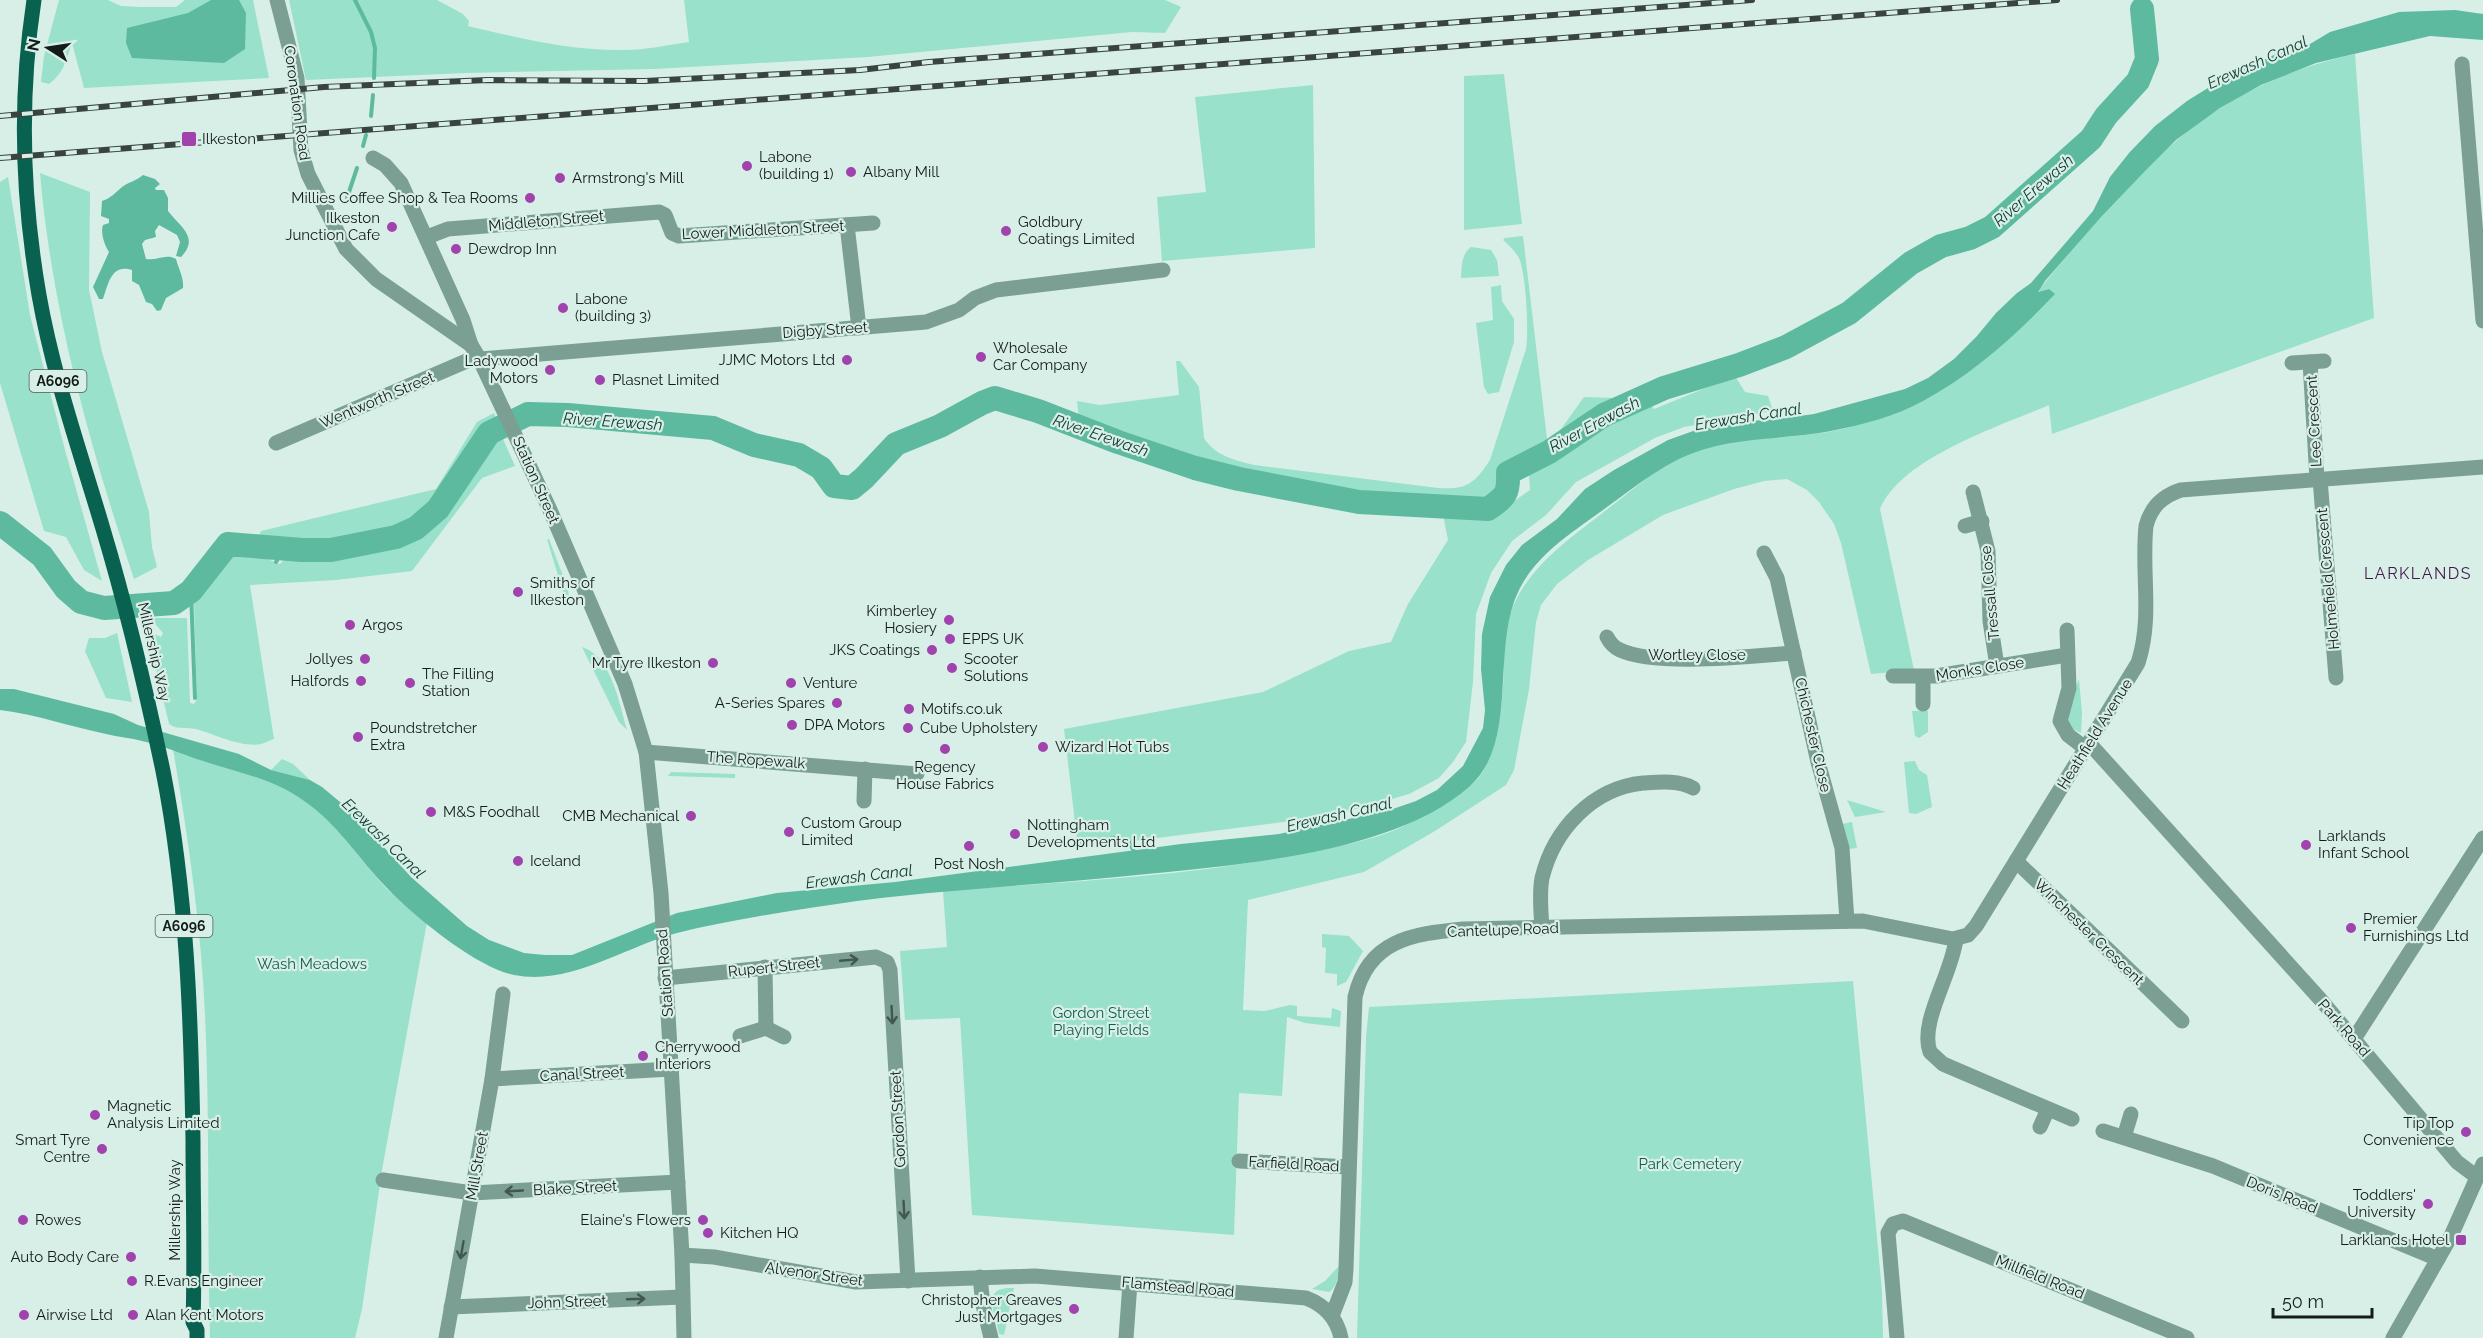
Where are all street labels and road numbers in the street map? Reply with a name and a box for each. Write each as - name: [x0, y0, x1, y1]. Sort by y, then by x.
- street label: Coronation Road: [280, 44, 314, 162]
- street label: Middleton Street: [487, 207, 605, 235]
- street label: Lower Middleton Street: [681, 217, 845, 243]
- street label: Digby Street: [782, 318, 868, 342]
- street label: Wentworth Street: [317, 368, 437, 432]
- road number: A6096: [29, 370, 86, 392]
- street label: Lee Crescent: [2303, 375, 2325, 467]
- street label: Station Street: [509, 434, 563, 526]
- street label: Holmefield Crescent: [2313, 507, 2343, 651]
- street label: Tressall Close: [1977, 545, 2003, 641]
- street label: Millership Way: [134, 601, 174, 703]
- street label: Wortley Close: [1648, 646, 1746, 664]
- street label: Monks Close: [1935, 653, 2026, 685]
- street label: Heathfield Avenue: [2054, 675, 2136, 793]
- street label: Chichester Close: [1791, 676, 1835, 794]
- street label: The Ropewalk: [706, 748, 806, 772]
- street label: Winchester Crescent: [2031, 875, 2147, 989]
- road number: A6096: [156, 915, 213, 937]
- street label: Cantelupe Road: [1447, 919, 1559, 941]
- street label: Station Road: [653, 929, 677, 1017]
- street label: Rupert Street: [727, 953, 821, 981]
- street label: Park Road: [2314, 996, 2374, 1060]
- street label: Canal Street: [539, 1063, 625, 1085]
- street label: Gordon Street: [886, 1070, 910, 1168]
- street label: Mill Street: [462, 1130, 492, 1202]
- street label: Farfield Road: [1248, 1153, 1340, 1175]
- street label: Millership Way: [166, 1159, 184, 1261]
- street label: Doris Road: [2244, 1173, 2320, 1217]
- street label: Blake Street: [533, 1177, 617, 1199]
- street label: Millfield Road: [1993, 1251, 2087, 1303]
- street label: Alvenor Street: [764, 1258, 864, 1290]
- street label: Flamstead Road: [1121, 1273, 1235, 1301]
- street label: John Street: [527, 1292, 607, 1312]

